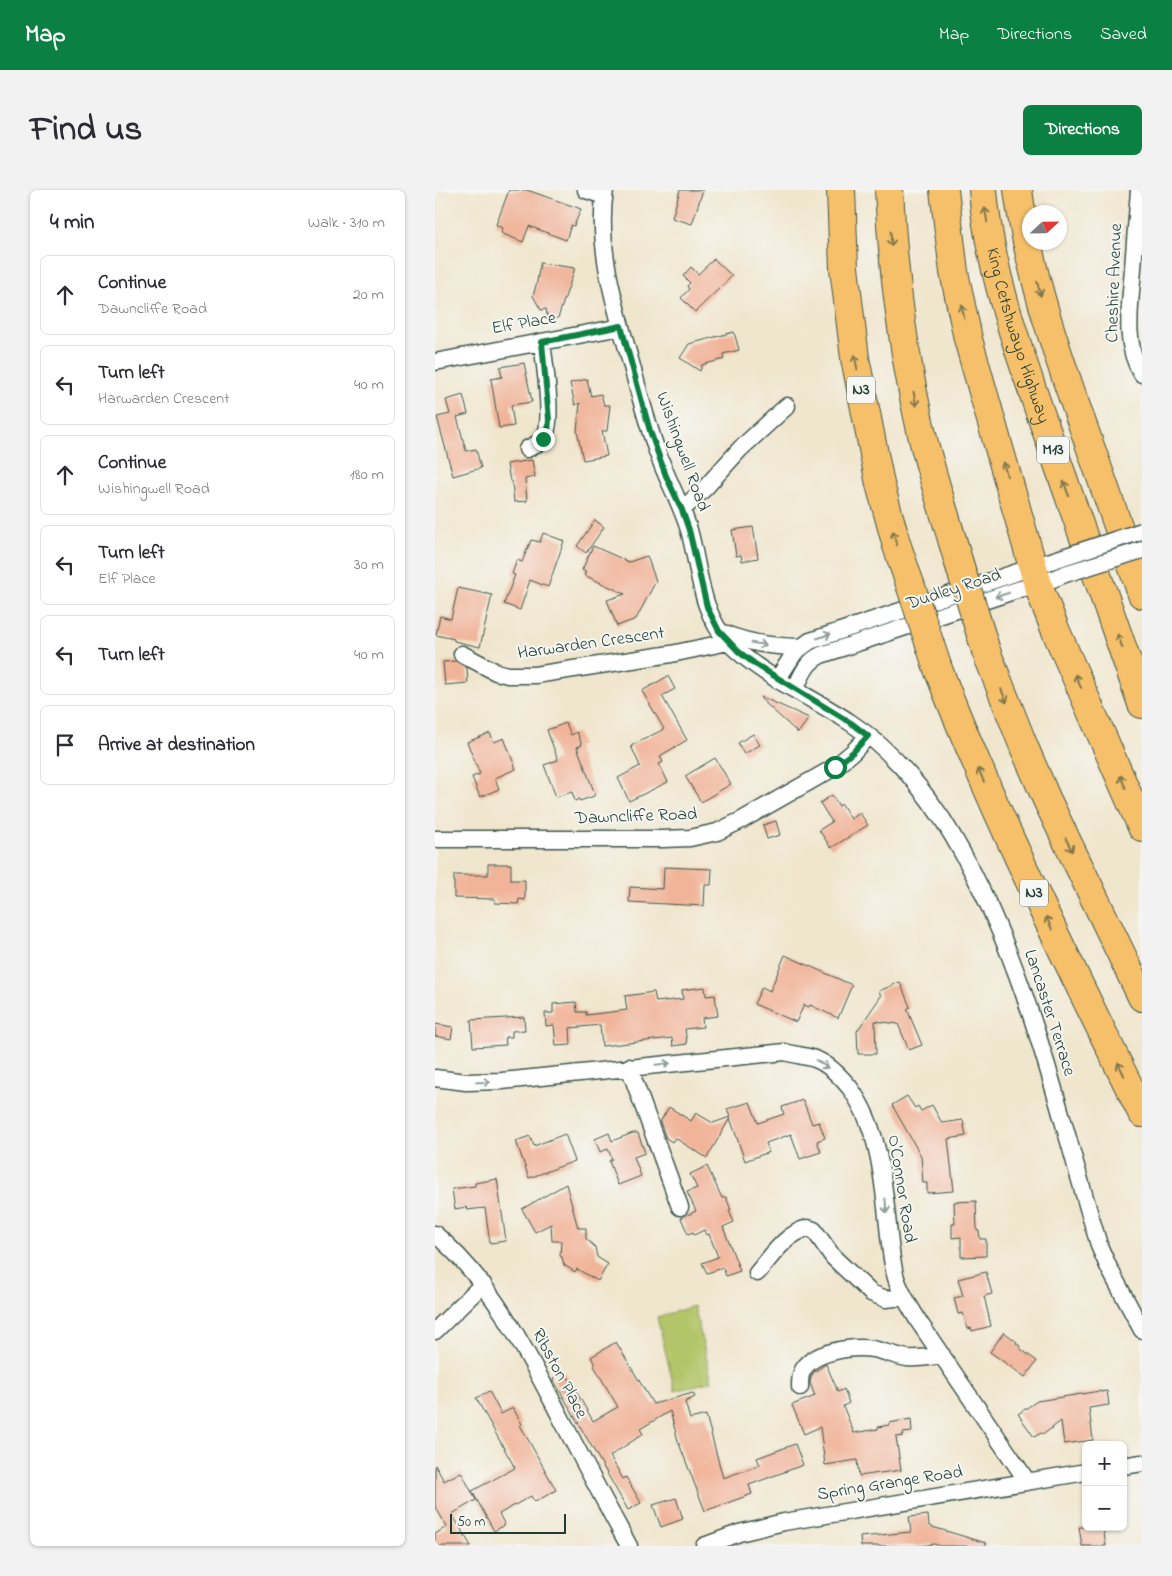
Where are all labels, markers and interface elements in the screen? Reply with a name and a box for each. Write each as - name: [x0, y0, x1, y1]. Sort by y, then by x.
- text: Map: [25, 18, 66, 53]
- text: Map: [939, 22, 969, 48]
- text: Directions: [997, 22, 1072, 48]
- text: Saved: [1100, 22, 1147, 48]
- text: Find us: [30, 105, 142, 156]
- button: Directions: [1023, 105, 1142, 155]
- north arrow: [1022, 205, 1067, 250]
- one-way arrow: [980, 207, 990, 223]
- text: 4 min: [50, 208, 94, 238]
- text: Walk · 310 m: [308, 211, 385, 235]
- street label: Cheshire Avenue: [1100, 222, 1130, 343]
- one-way arrow: [887, 230, 896, 246]
- street label: King Cetshwayo Highway: [978, 246, 1056, 427]
- text: Continue: [98, 270, 166, 297]
- icon: ahead: [51, 281, 79, 309]
- one-way arrow: [1035, 281, 1044, 297]
- text: 20 m: [353, 283, 384, 307]
- text: Dawncliffe Road: [98, 297, 207, 321]
- street label: Elf Place: [490, 305, 559, 342]
- one-way arrow: [958, 305, 967, 321]
- one-way arrow: [850, 355, 860, 371]
- text: Turn left: [98, 360, 165, 387]
- icon: left: [51, 371, 79, 399]
- text: 40 m: [354, 373, 384, 397]
- road number: N3: [847, 376, 875, 404]
- text: Harwarden Crescent: [98, 387, 230, 411]
- street label: Wishingwell Road: [647, 389, 716, 516]
- one-way arrow: [911, 391, 920, 407]
- route end: [532, 428, 555, 451]
- road number: M13: [1037, 436, 1069, 464]
- text: Continue: [98, 450, 166, 477]
- icon: ahead: [51, 461, 79, 489]
- one-way arrow: [1000, 461, 1010, 477]
- text: 180 m: [350, 463, 384, 487]
- text: Wishingwell Road: [98, 477, 210, 501]
- one-way arrow: [1061, 481, 1070, 496]
- one-way arrow: [890, 530, 899, 546]
- text: Turn left: [98, 540, 165, 567]
- icon: left: [51, 551, 79, 579]
- text: 30 m: [354, 553, 384, 577]
- street label: Dudley Road: [902, 562, 1005, 618]
- text: Elf Place: [98, 567, 156, 591]
- one-way arrow: [994, 591, 1010, 600]
- street label: Harwarden Crescent: [516, 621, 666, 667]
- one-way arrow: [816, 631, 832, 641]
- one-way arrow: [1115, 634, 1124, 650]
- one-way arrow: [750, 639, 766, 649]
- icon: left: [51, 641, 79, 669]
- text: Turn left: [98, 642, 165, 669]
- text: 40 m: [354, 643, 384, 667]
- one-way arrow: [1073, 674, 1083, 689]
- one-way arrow: [1000, 688, 1009, 703]
- icon: arrive: [51, 731, 79, 759]
- text: Arrive at destination: [98, 732, 255, 759]
- route start: [824, 756, 847, 779]
- one-way arrow: [976, 768, 985, 783]
- one-way arrow: [1117, 775, 1127, 790]
- street label: Dawncliffe Road: [573, 802, 698, 832]
- one-way arrow: [1065, 837, 1074, 852]
- road number: N3: [1020, 880, 1048, 906]
- one-way arrow: [1044, 916, 1053, 931]
- street label: Lancaster Terrace: [1016, 946, 1082, 1080]
- one-way arrow: [654, 1059, 670, 1069]
- one-way arrow: [815, 1059, 829, 1069]
- one-way arrow: [1115, 1062, 1125, 1077]
- one-way arrow: [475, 1077, 491, 1087]
- street label: O'Connor Road: [880, 1133, 922, 1245]
- one-way arrow: [881, 1198, 891, 1214]
- street label: Ribston Place: [524, 1324, 594, 1425]
- map controls: [1082, 1441, 1127, 1531]
- button: +: [1082, 1441, 1127, 1486]
- street label: Spring Grange Road: [815, 1460, 965, 1509]
- button: −: [1082, 1486, 1127, 1531]
- scale bar: [450, 1511, 566, 1534]
- text: 50 m: [457, 1512, 485, 1533]

